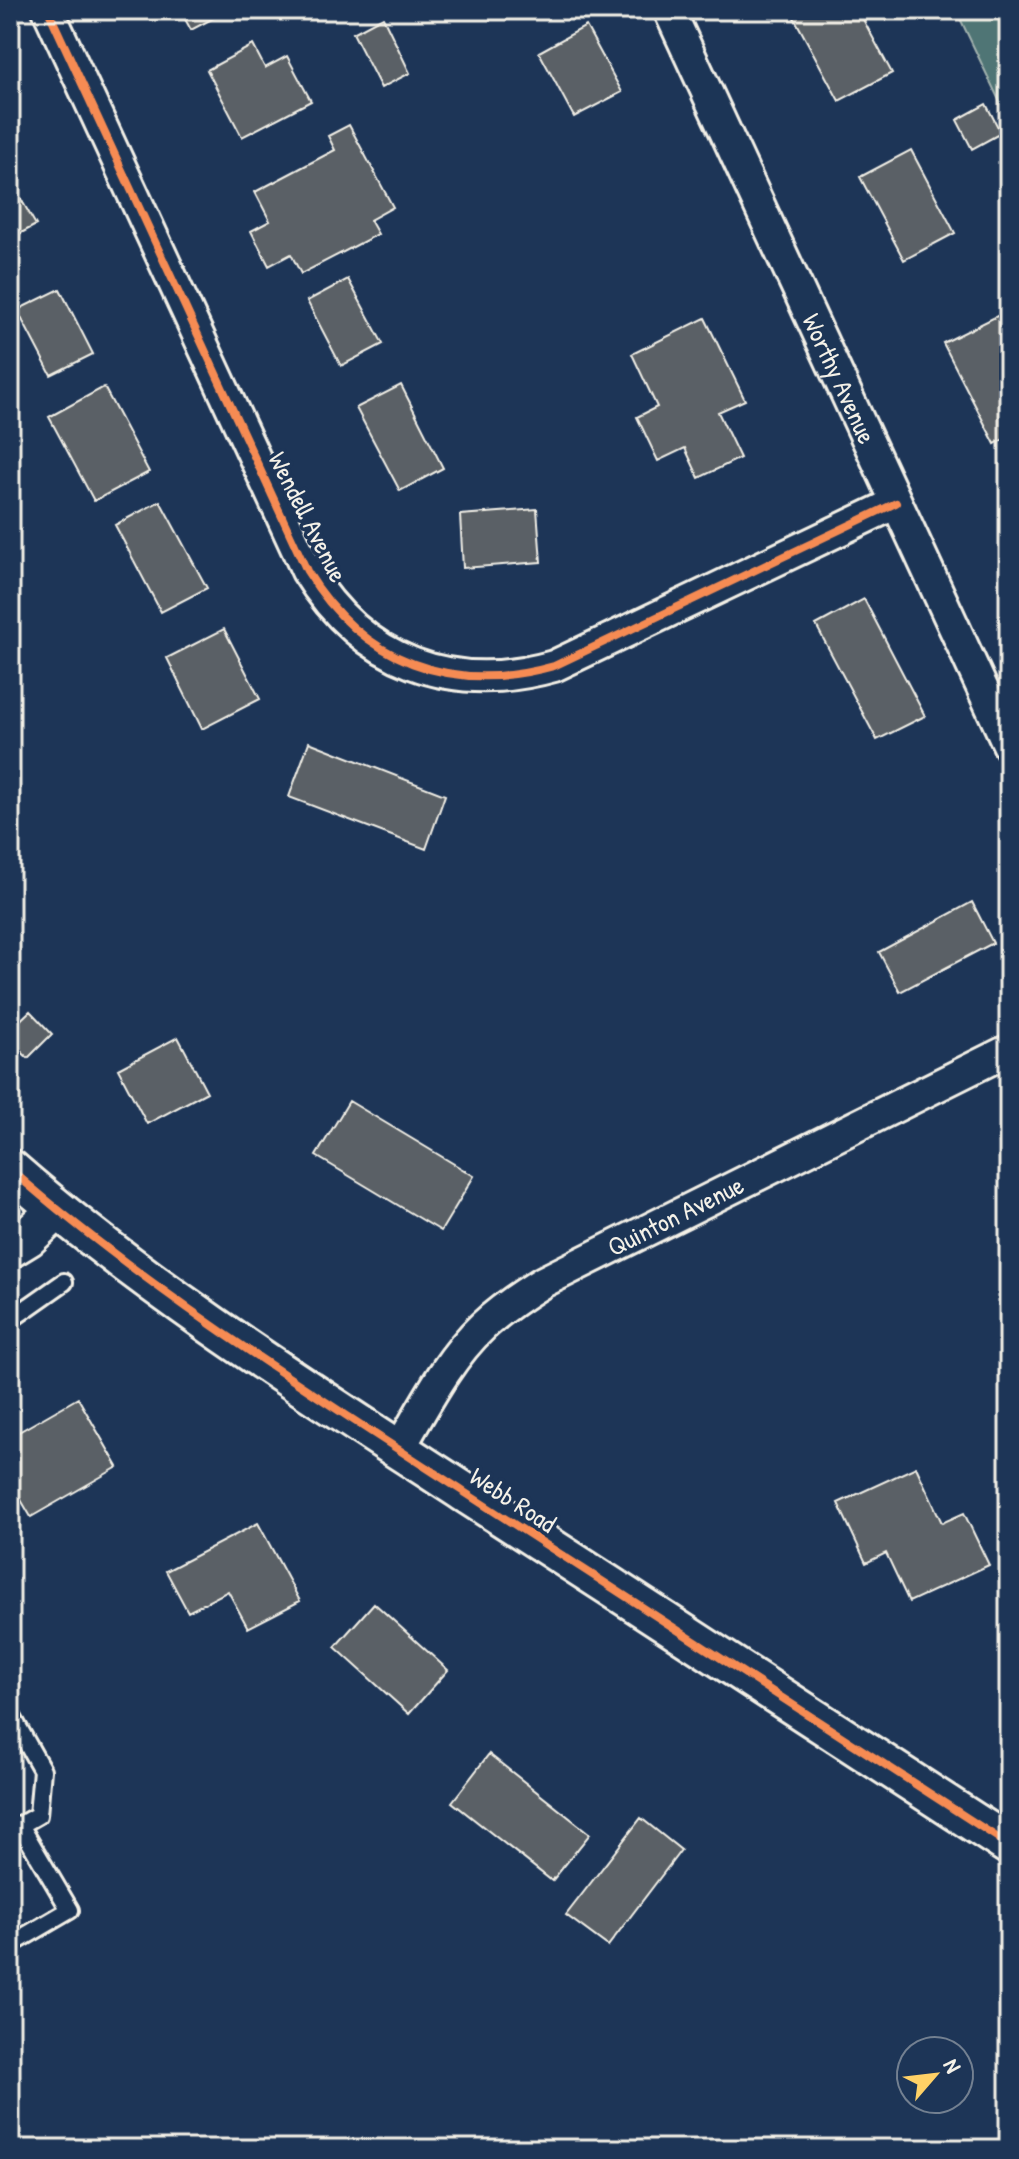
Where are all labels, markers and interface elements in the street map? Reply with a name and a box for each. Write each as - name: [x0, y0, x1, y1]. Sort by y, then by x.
- street label: Worthy Avenue: [795, 308, 885, 449]
- street label: Wendell Avenue: [261, 446, 356, 588]
- street label: Quinton Avenue: [601, 1167, 749, 1264]
- street label: Webb Road: [463, 1459, 563, 1541]
- north arrow: [895, 2035, 975, 2115]
- text: N: [937, 2053, 969, 2078]

